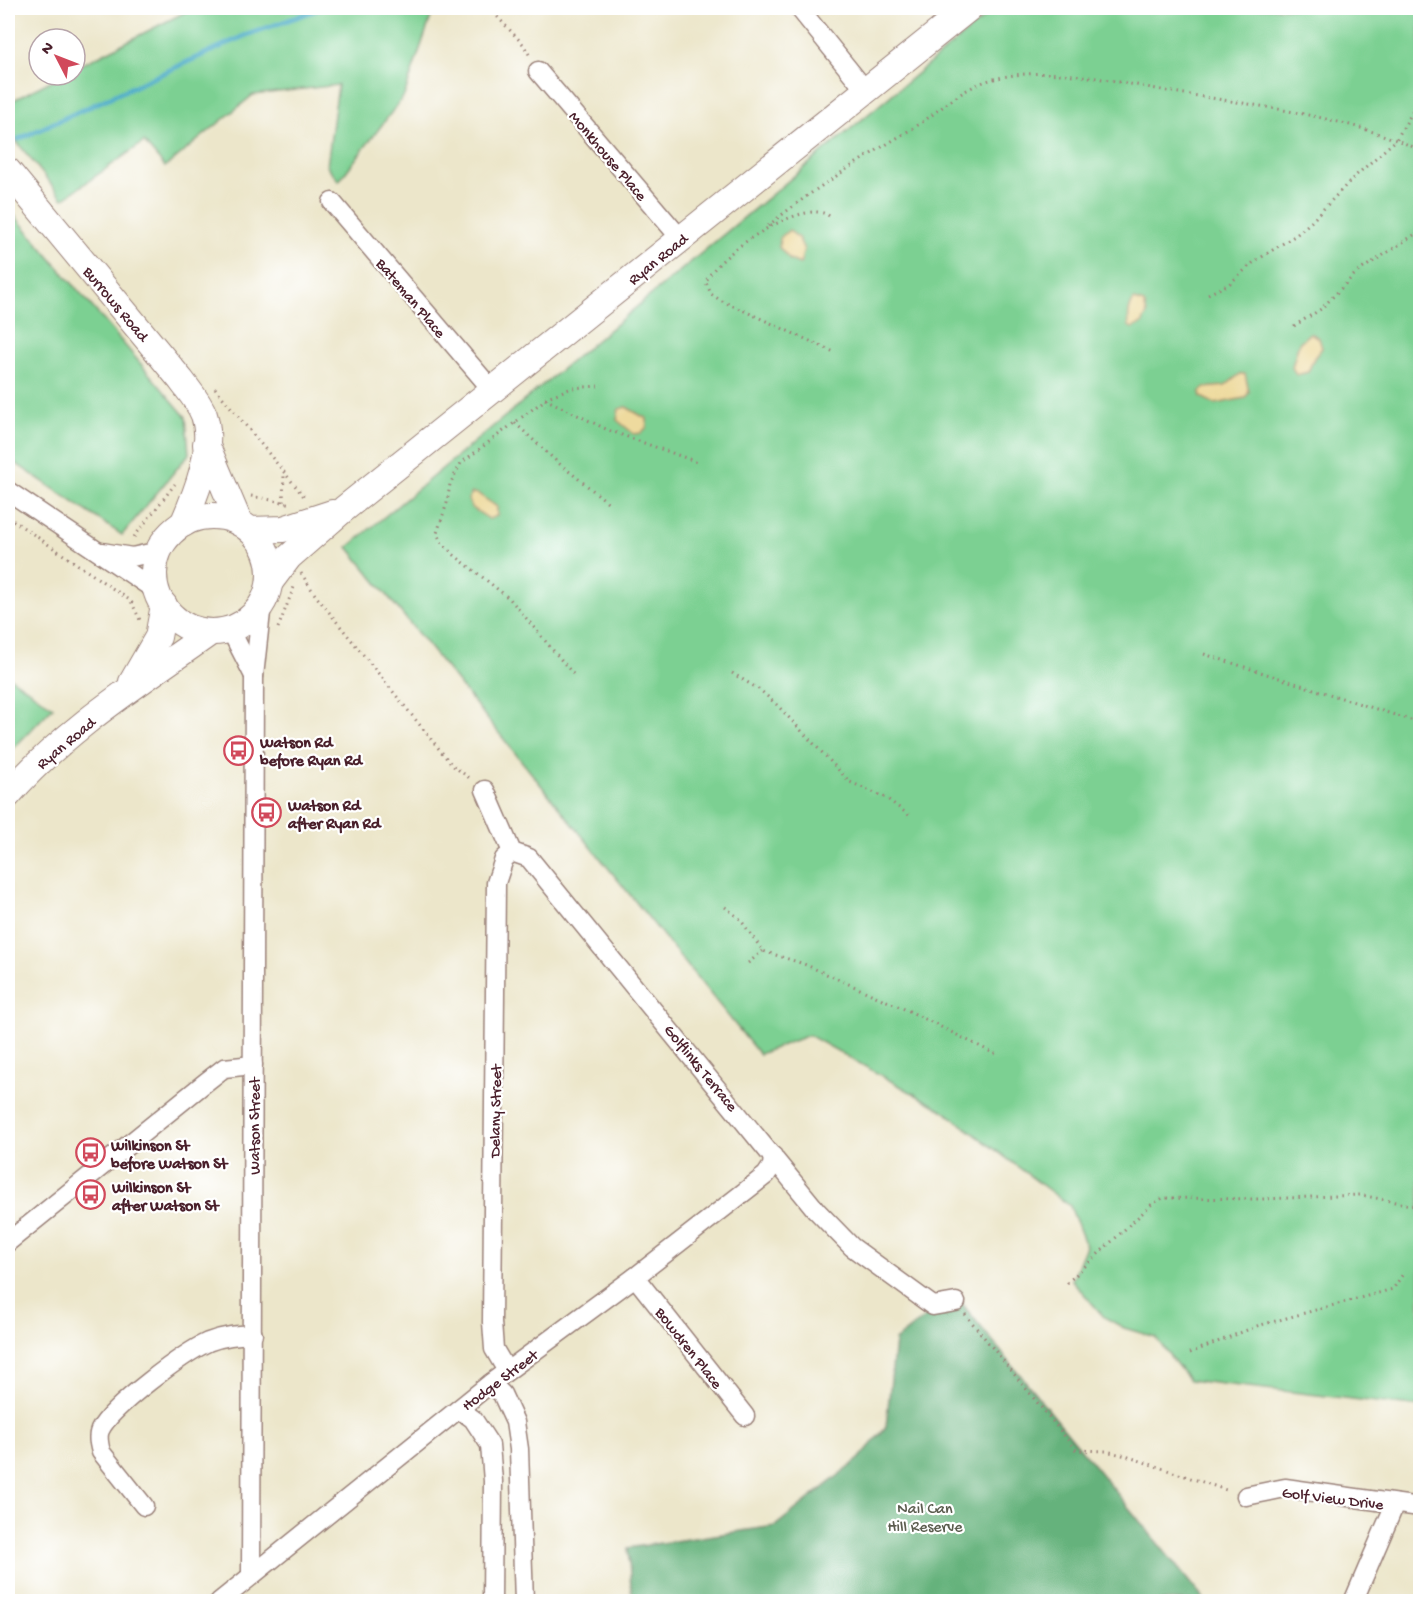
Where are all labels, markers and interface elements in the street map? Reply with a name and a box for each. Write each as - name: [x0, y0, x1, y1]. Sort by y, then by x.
- north arrow: [27, 27, 87, 87]
- text: N: [38, 39, 59, 60]
- street label: Monkhouse Place: [563, 108, 650, 207]
- street label: Ryan Road: [625, 230, 694, 291]
- street label: Bateman Place: [370, 255, 449, 344]
- street label: Burrows Road: [77, 263, 152, 348]
- street label: Ryan Road: [34, 713, 102, 775]
- bus stop icon: Watson Rd before Ryan Rd: [223, 734, 255, 766]
- place label: Watson Rd before Ryan Rd: [259, 735, 364, 772]
- bus stop icon: Watson Rd after Ryan Rd: [251, 797, 283, 829]
- place label: Watson Rd after Ryan Rd: [287, 798, 382, 835]
- street label: Golflinks Terrace: [658, 1022, 741, 1117]
- street label: Delany Street: [487, 1063, 508, 1159]
- street label: Watson Street: [247, 1076, 266, 1175]
- bus stop icon: Wilkinson St before Watson St: [74, 1137, 106, 1169]
- place label: Wilkinson St before Watson St: [110, 1138, 229, 1175]
- bus stop icon: Wilkinson St after Watson St: [75, 1179, 107, 1211]
- place label: Wilkinson St after Watson St: [111, 1180, 220, 1217]
- street label: Bowdren Place: [649, 1304, 726, 1394]
- street label: Hodge Street: [459, 1346, 544, 1417]
- street label: Golf View Drive: [1281, 1485, 1385, 1516]
- park label: Nail Can Hill Reserve: [887, 1501, 963, 1538]

